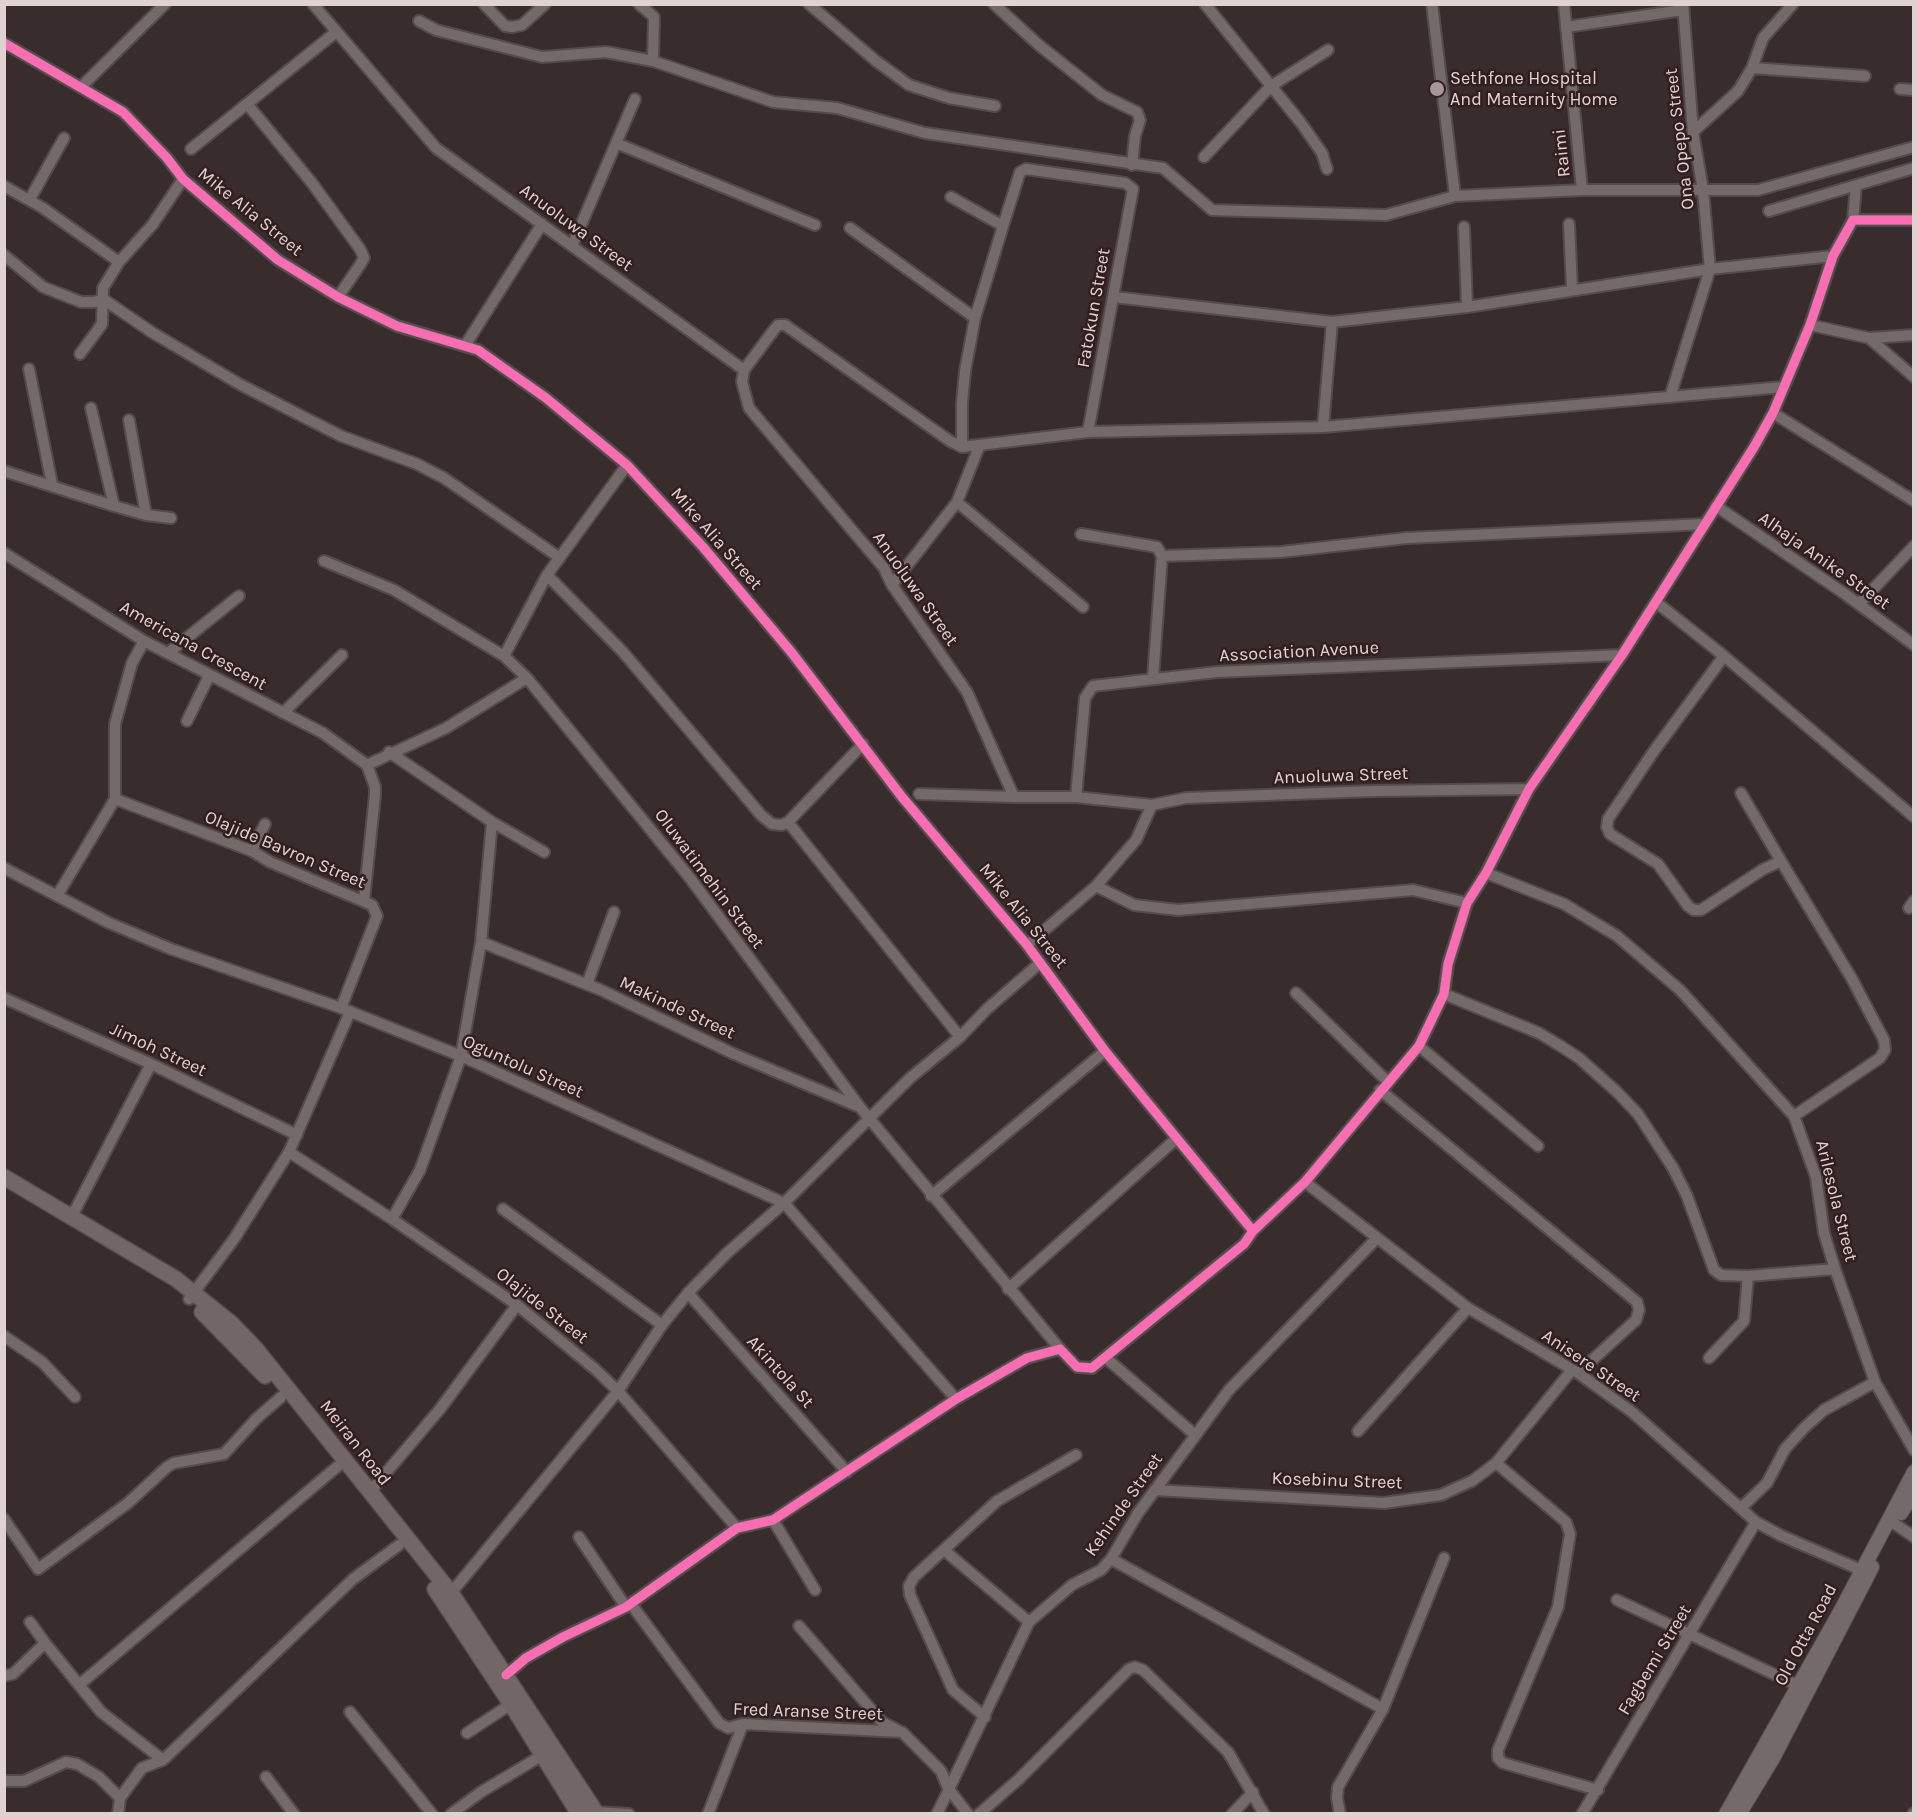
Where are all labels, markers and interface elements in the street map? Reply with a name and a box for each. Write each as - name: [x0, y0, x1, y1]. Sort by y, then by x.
- street label: Ona Opepo Street: [1661, 67, 1699, 211]
- place label: Sethfone Hospital And Maternity Home: [1450, 68, 1617, 110]
- marker: Sethfone Hospital And Maternity Home: [1428, 80, 1446, 98]
- street label: Raimi: [1549, 128, 1575, 178]
- street label: Mike Alia Street: [193, 163, 307, 261]
- street label: Anuoluwa Street: [515, 180, 637, 276]
- street label: Fatokun Street: [1073, 246, 1115, 370]
- street label: Mike Alia Street: [666, 483, 766, 595]
- street label: Alhaja Anike Street: [1754, 508, 1894, 614]
- street label: Anuoluwa Street: [868, 528, 962, 650]
- street label: Americana Crescent: [116, 597, 270, 695]
- street label: Association Avenue: [1219, 637, 1379, 667]
- street label: Anuoluwa Street: [1273, 763, 1409, 789]
- street label: Oluwatimehin Street: [649, 805, 769, 953]
- street label: Olajide Bavron Street: [201, 806, 369, 894]
- street label: Mike Alia Street: [974, 859, 1072, 973]
- street label: Makinde Street: [616, 972, 738, 1044]
- street label: Jimoh Street: [106, 1018, 210, 1082]
- street label: Oguntolu Street: [459, 1031, 587, 1103]
- street label: Arilesola Street: [1810, 1138, 1862, 1264]
- street label: Olajide Street: [492, 1263, 592, 1349]
- street label: Anisere Street: [1537, 1325, 1645, 1407]
- street label: Akintola St: [742, 1331, 818, 1413]
- street label: Meiran Road: [315, 1396, 395, 1490]
- street label: Kehinde Street: [1080, 1449, 1168, 1561]
- street label: Kosebinu Street: [1271, 1468, 1403, 1494]
- street label: Old Otta Road: [1770, 1580, 1842, 1690]
- street label: Fagbemi Street: [1614, 1601, 1696, 1719]
- street label: Fred Aranse Street: [733, 1699, 883, 1725]

